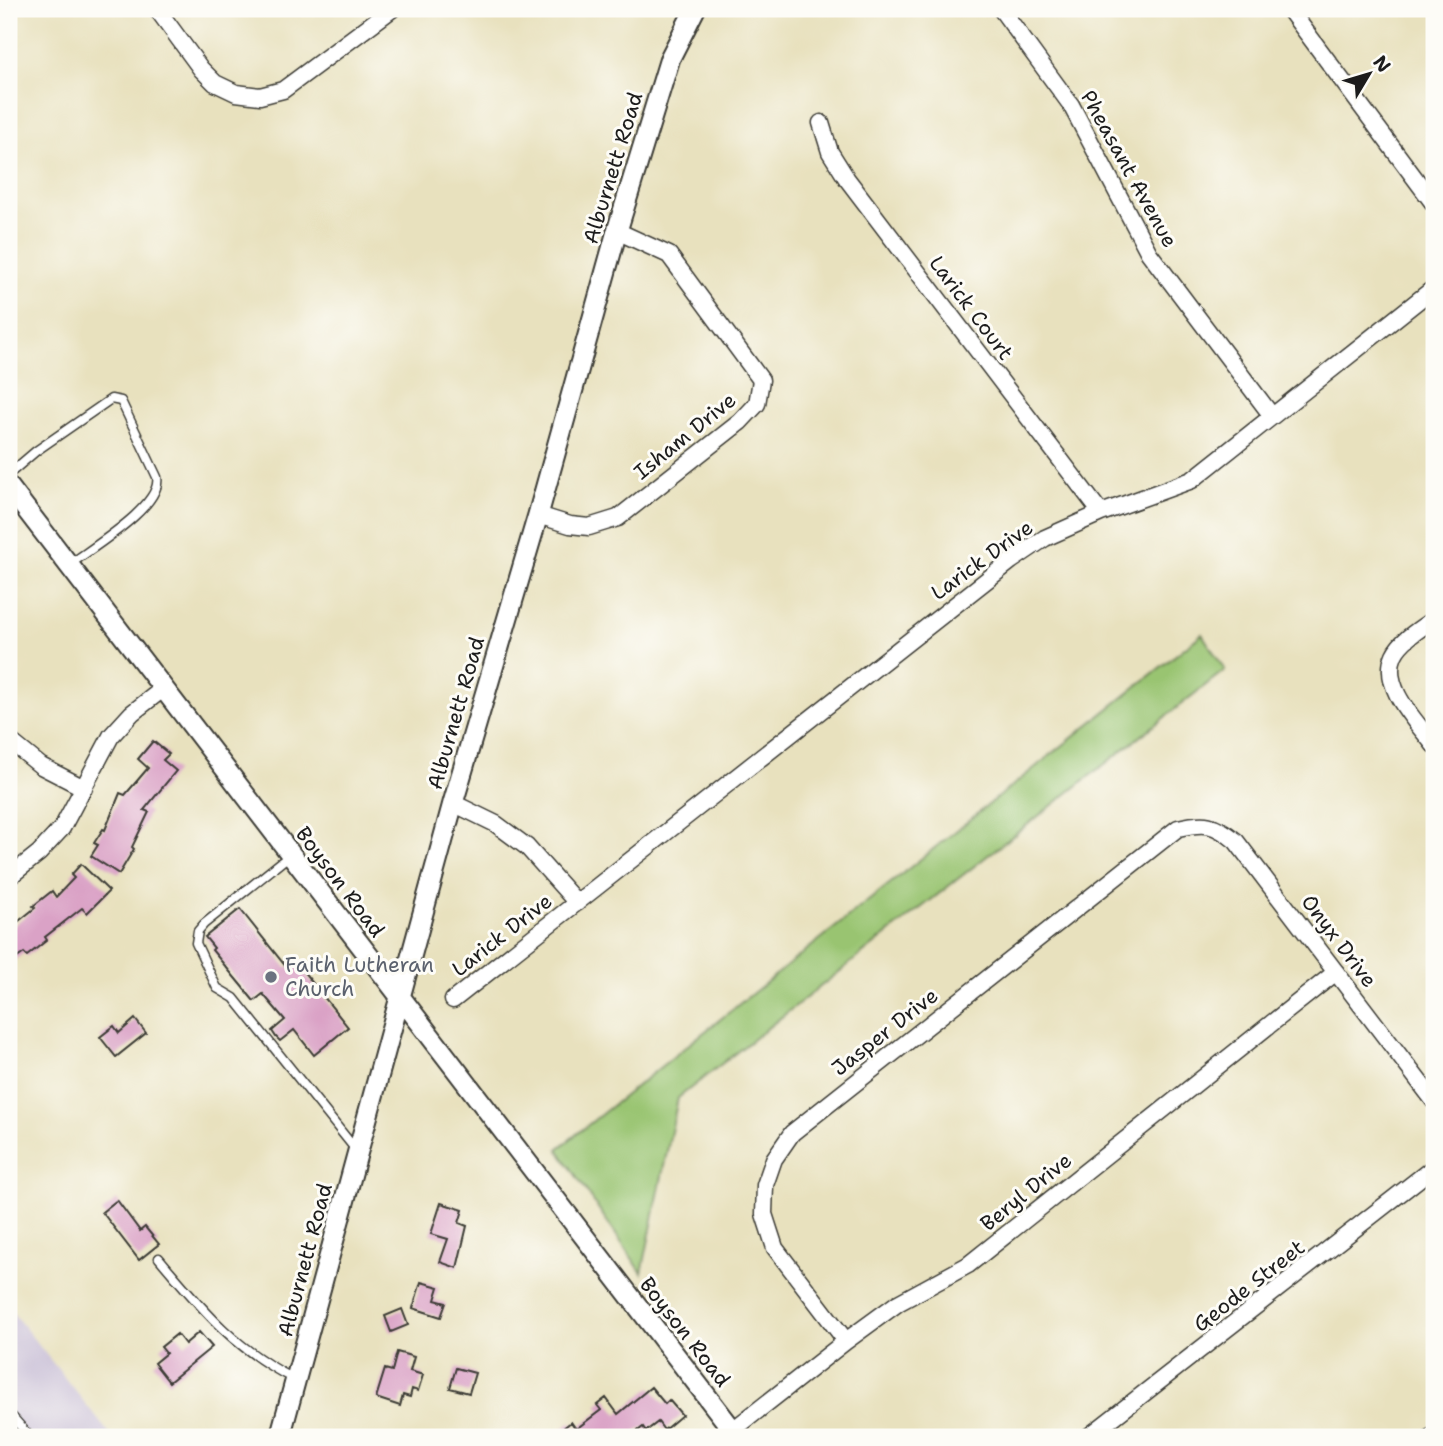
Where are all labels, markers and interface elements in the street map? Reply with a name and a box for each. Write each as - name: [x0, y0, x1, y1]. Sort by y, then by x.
- north arrow: [1334, 38, 1404, 108]
- text: N: [1368, 50, 1396, 77]
- street label: Pheasant Avenue: [1074, 85, 1184, 253]
- street label: Alburnett Road: [577, 89, 649, 247]
- street label: Larick Court: [923, 250, 1019, 366]
- street label: Isham Drive: [628, 386, 742, 486]
- street label: Larick Drive: [925, 513, 1039, 607]
- street label: Alburnett Road: [421, 633, 491, 793]
- street label: Boyson Road: [289, 821, 391, 943]
- street label: Larick Drive: [446, 887, 558, 983]
- street label: Onyx Drive: [1295, 889, 1383, 993]
- place label: Faith Lutheran Church: [285, 951, 434, 1003]
- marker: Faith Lutheran Church: [263, 969, 279, 985]
- street label: Jasper Drive: [826, 982, 944, 1082]
- street label: Beryl Drive: [974, 1146, 1078, 1238]
- street label: Alburnett Road: [271, 1180, 339, 1340]
- street label: Geode Street: [1188, 1234, 1310, 1338]
- street label: Boyson Road: [633, 1271, 737, 1393]

